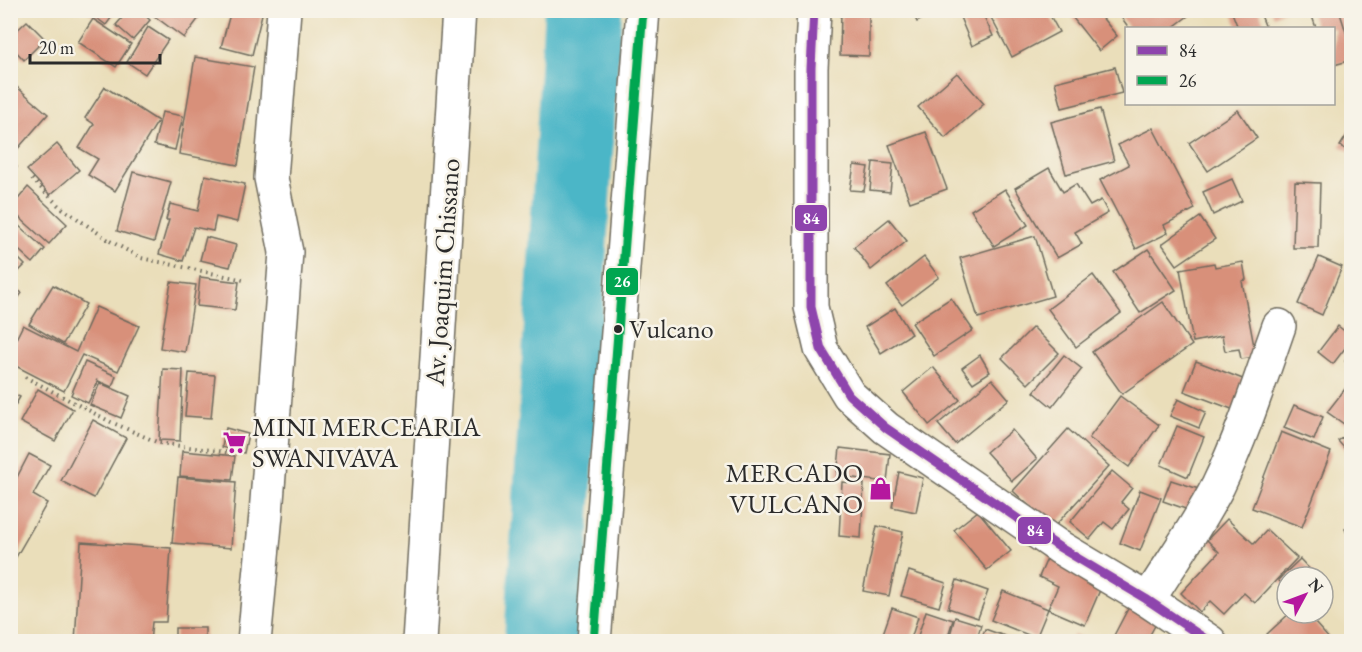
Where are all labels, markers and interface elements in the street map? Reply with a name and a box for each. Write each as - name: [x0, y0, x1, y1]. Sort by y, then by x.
- scale bar: [30, 27, 160, 65]
- legend: [1125, 27, 1335, 105]
- text: 20 m: [39, 36, 74, 59]
- text: 84: [1179, 39, 1197, 62]
- text: 26: [1179, 69, 1197, 92]
- street label: Av. Joaquim Chissano: [417, 157, 467, 388]
- line badge: 84: [794, 204, 828, 232]
- text: 84: [803, 208, 820, 229]
- line badge: 26: [605, 267, 639, 296]
- text: 26: [614, 271, 631, 292]
- place label: Vulcano: [629, 312, 714, 346]
- marker: Vulcano: [612, 323, 624, 335]
- place label: MINI MERCEARIA SWANIVAVA: [252, 409, 481, 475]
- supermarket icon: MINI MERCEARIA SWANIVAVA: [221, 429, 247, 455]
- place label: MERCADO VULCANO: [725, 455, 863, 521]
- shop icon: MERCADO VULCANO: [868, 475, 894, 501]
- line badge: 84: [1017, 516, 1052, 545]
- text: 84: [1027, 520, 1044, 541]
- north arrow: [1275, 565, 1335, 625]
- text: N: [1304, 574, 1328, 597]

